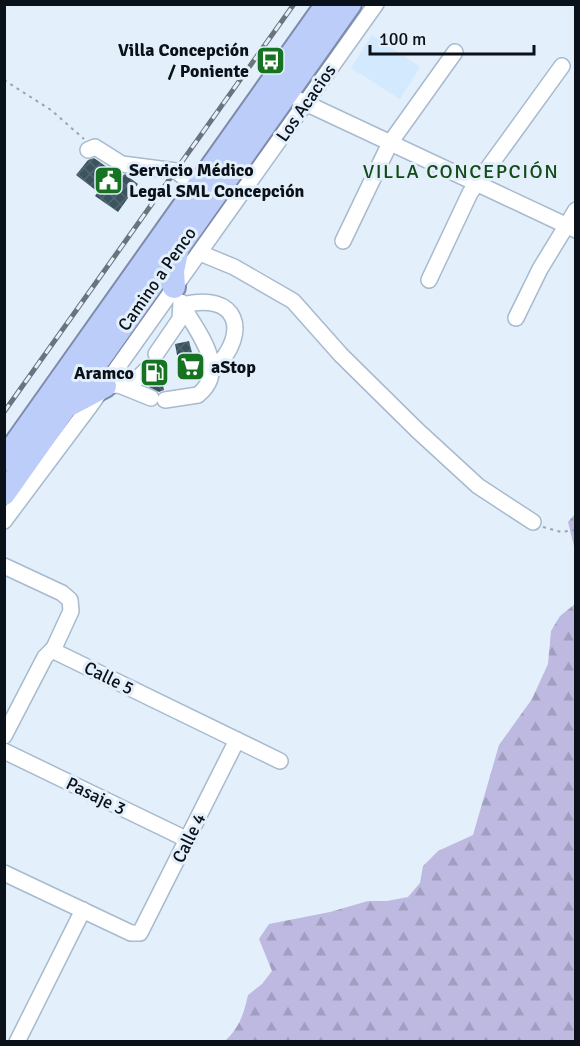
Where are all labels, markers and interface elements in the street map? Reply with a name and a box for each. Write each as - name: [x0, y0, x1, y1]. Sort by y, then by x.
- scale bar: [370, 18, 534, 56]
- text: 100 m: [379, 28, 426, 50]
- place label: Villa Concepción / Poniente: [118, 39, 249, 82]
- bus stop icon: Villa Concepción / Poniente: [254, 44, 286, 76]
- street label: Los Acacios: [271, 60, 341, 146]
- place label: Servicio Médico Legal SML Concepción: [129, 159, 305, 202]
- district label: VILLA CONCEPCIÓN: [363, 159, 559, 184]
- public building icon: Servicio Médico Legal SML Concepción: [92, 164, 124, 196]
- street label: Camino a Penco: [113, 223, 201, 335]
- supermarket icon: aStop: [174, 351, 206, 383]
- place label: aStop: [211, 356, 256, 378]
- fuel station icon: Aramco: [139, 357, 171, 389]
- place label: Aramco: [74, 362, 134, 384]
- street label: Calle 5: [80, 657, 138, 699]
- street label: Pasaje 3: [63, 772, 129, 820]
- street label: Calle 4: [168, 809, 211, 867]

